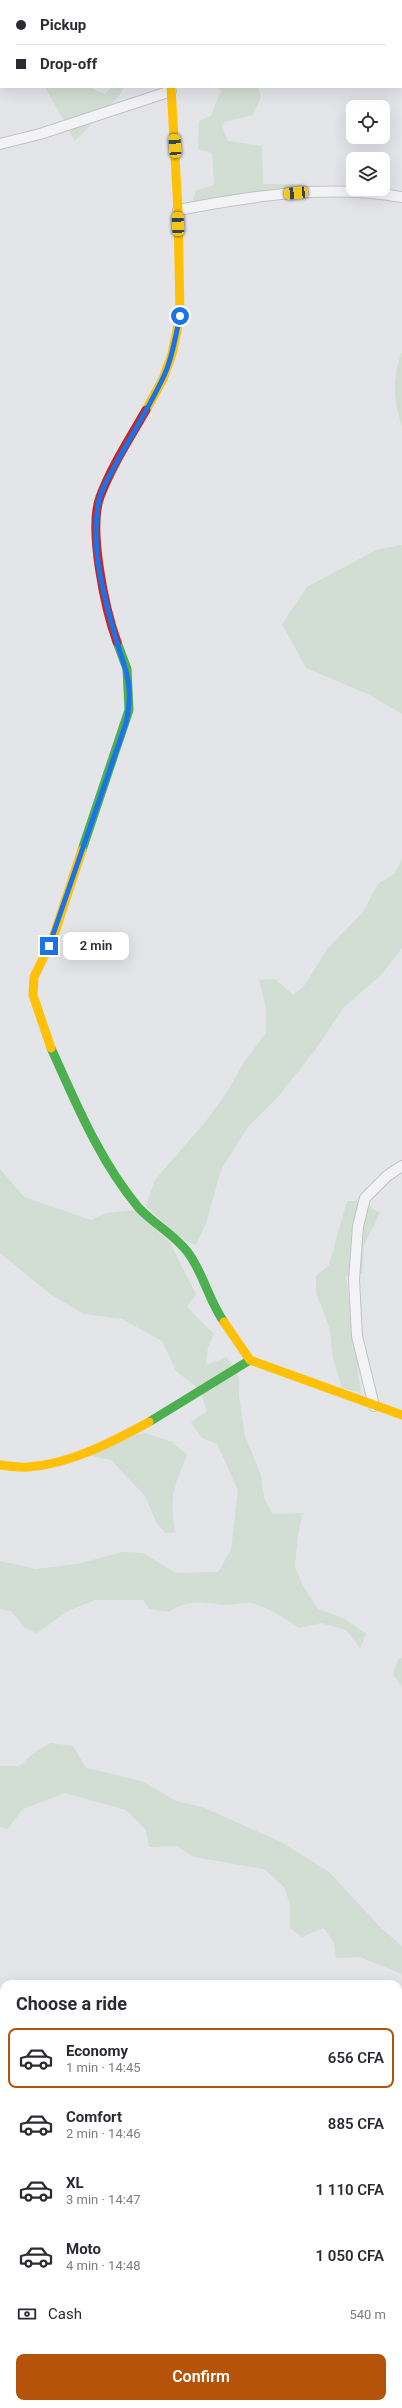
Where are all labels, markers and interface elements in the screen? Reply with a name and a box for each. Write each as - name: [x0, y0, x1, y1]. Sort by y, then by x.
- text: Pickup: [40, 16, 86, 34]
- text: Drop-off: [40, 55, 97, 73]
- map controls: [346, 100, 390, 196]
- button: locate: [346, 100, 390, 144]
- car: [168, 134, 182, 158]
- button: layers: [346, 152, 390, 196]
- car: [284, 186, 308, 200]
- car: [172, 212, 184, 236]
- route start: [171, 307, 189, 325]
- callout: 2 min: [63, 932, 129, 960]
- route end: [40, 937, 58, 955]
- text: 2 min: [80, 938, 112, 953]
- text: Choose a ride: [16, 1993, 127, 2014]
- icon: car: [18, 2040, 54, 2076]
- text: Economy: [66, 2042, 128, 2060]
- text: 656 CFA: [328, 2049, 384, 2067]
- text: 1 min · 14:45: [66, 2060, 141, 2075]
- icon: car: [18, 2106, 54, 2142]
- text: Comfort: [66, 2108, 122, 2126]
- text: 885 CFA: [328, 2115, 384, 2133]
- text: 2 min · 14:46: [66, 2126, 141, 2141]
- icon: car: [18, 2172, 54, 2208]
- text: XL: [66, 2174, 84, 2192]
- text: 1 110 CFA: [316, 2181, 384, 2199]
- text: 3 min · 14:47: [66, 2192, 141, 2207]
- icon: car: [18, 2238, 54, 2274]
- text: Moto: [66, 2240, 101, 2258]
- text: 1 050 CFA: [316, 2247, 384, 2265]
- text: 4 min · 14:48: [66, 2258, 141, 2273]
- icon: cash: [16, 2303, 38, 2325]
- text: Cash: [48, 2305, 82, 2323]
- text: 540 m: [349, 2307, 386, 2322]
- button: Confirm: [16, 2354, 386, 2400]

